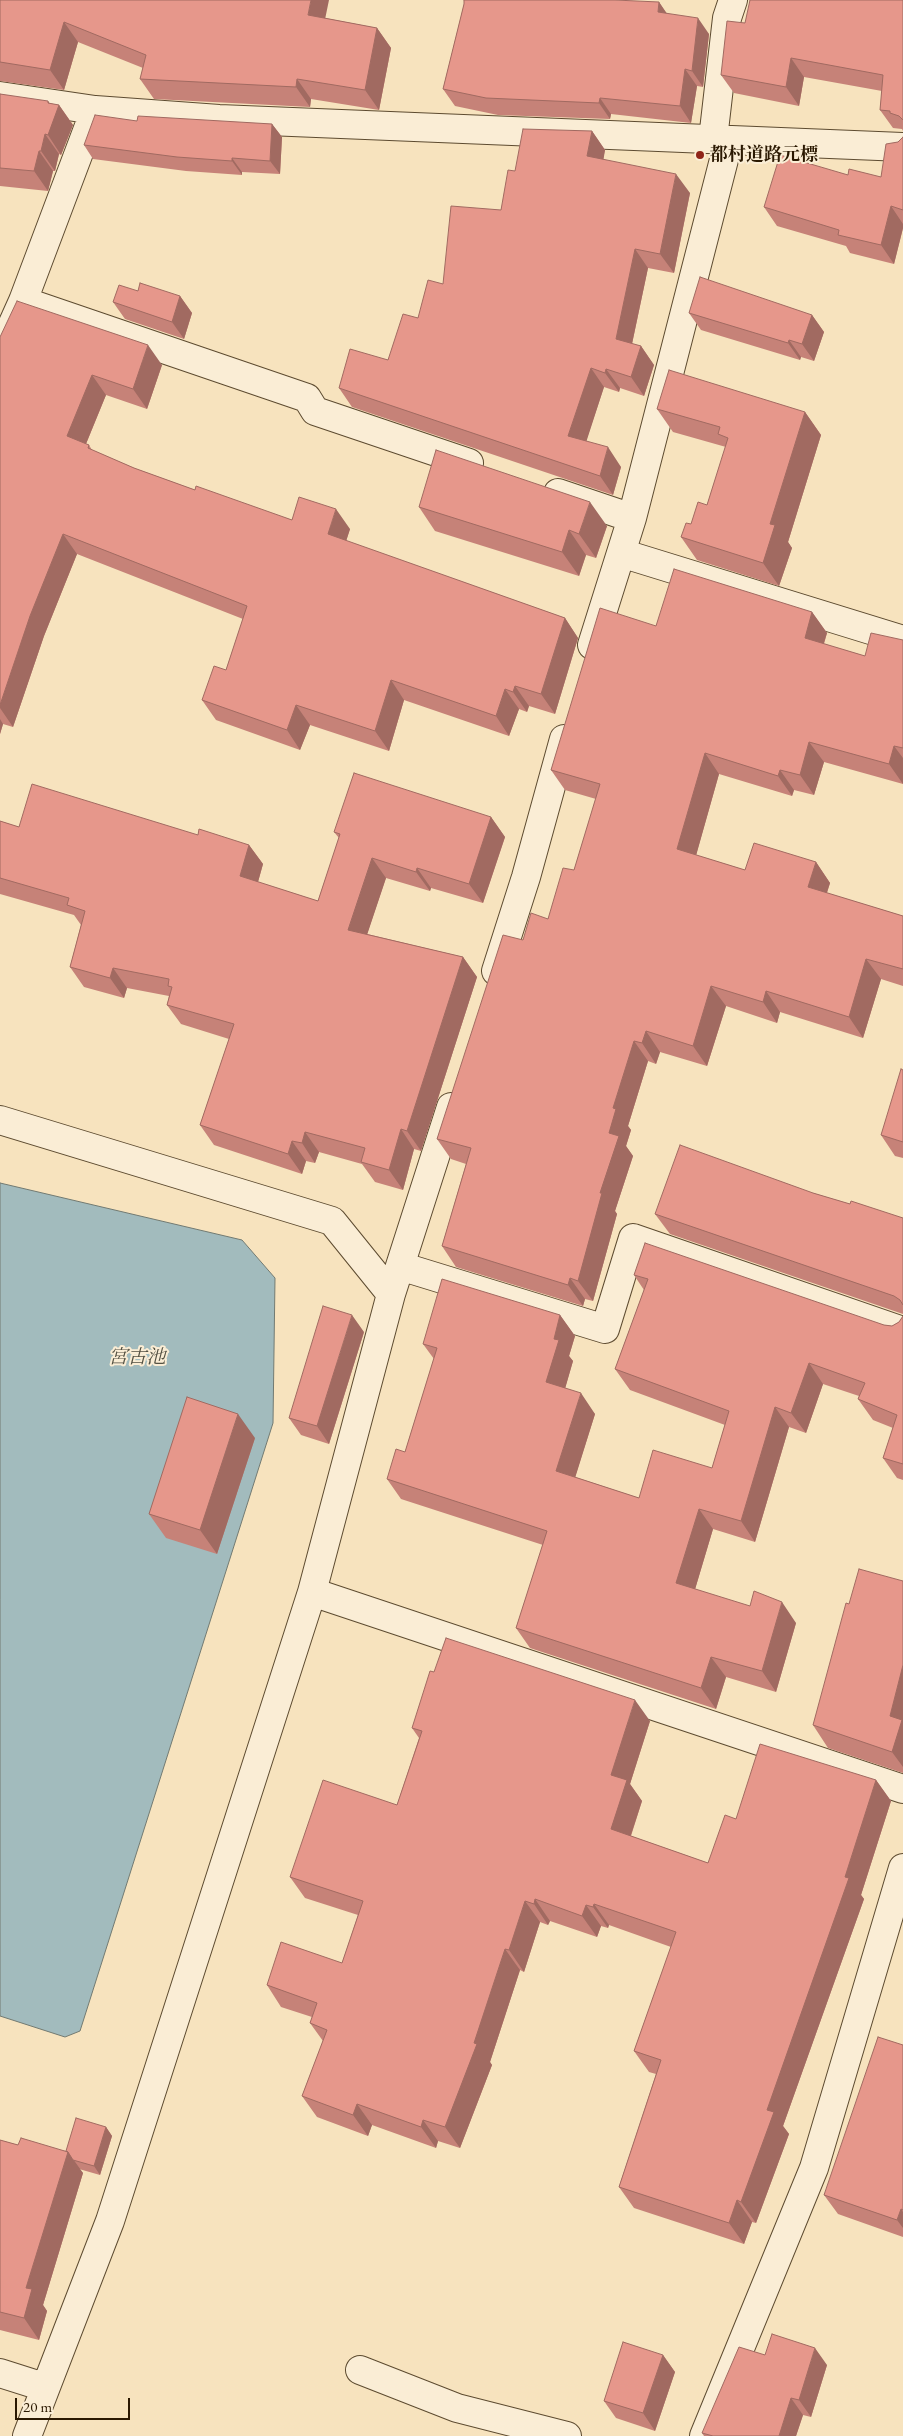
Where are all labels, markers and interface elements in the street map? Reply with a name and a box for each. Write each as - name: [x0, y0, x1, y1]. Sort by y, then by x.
- place label: 都村道路元標: [710, 144, 818, 166]
- marker: 都村道路元標: [694, 149, 706, 161]
- water label: 宮古池: [109, 1347, 165, 1369]
- scale bar: [18, 2388, 132, 2420]
- text: 20 m: [23, 2397, 52, 2416]

